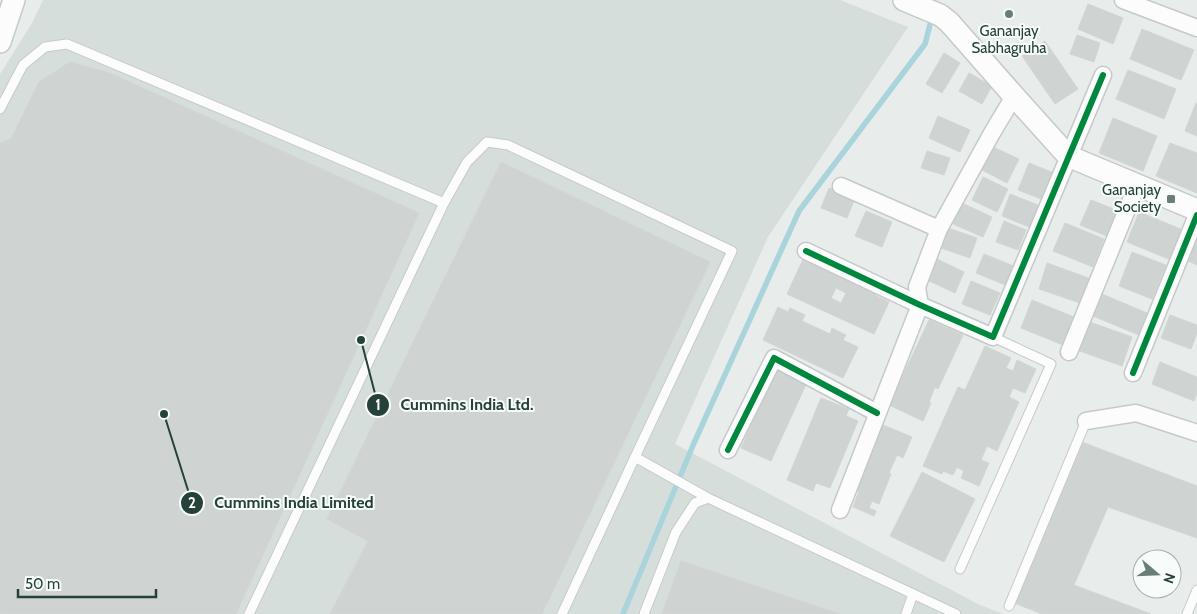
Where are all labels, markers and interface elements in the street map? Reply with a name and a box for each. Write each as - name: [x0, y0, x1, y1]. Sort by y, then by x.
- marker: Gananjay Sabhagruha: [1003, 8, 1015, 20]
- place label: Gananjay Sabhagruha: [971, 22, 1047, 57]
- place label: Gananjay Society: [1102, 181, 1161, 216]
- marker: Gananjay Society: [1165, 193, 1177, 205]
- callout: Cummins India Ltd.: [365, 389, 543, 420]
- text: Cummins India Ltd.: [401, 395, 533, 414]
- text: 1: [375, 396, 381, 414]
- callout: Cummins India Limited: [179, 487, 384, 518]
- text: Cummins India Limited: [214, 493, 374, 512]
- text: 2: [188, 494, 196, 512]
- north arrow: [1132, 549, 1182, 599]
- scale bar: [18, 566, 155, 598]
- text: N: [1159, 571, 1179, 586]
- text: 50 m: [25, 575, 60, 593]

